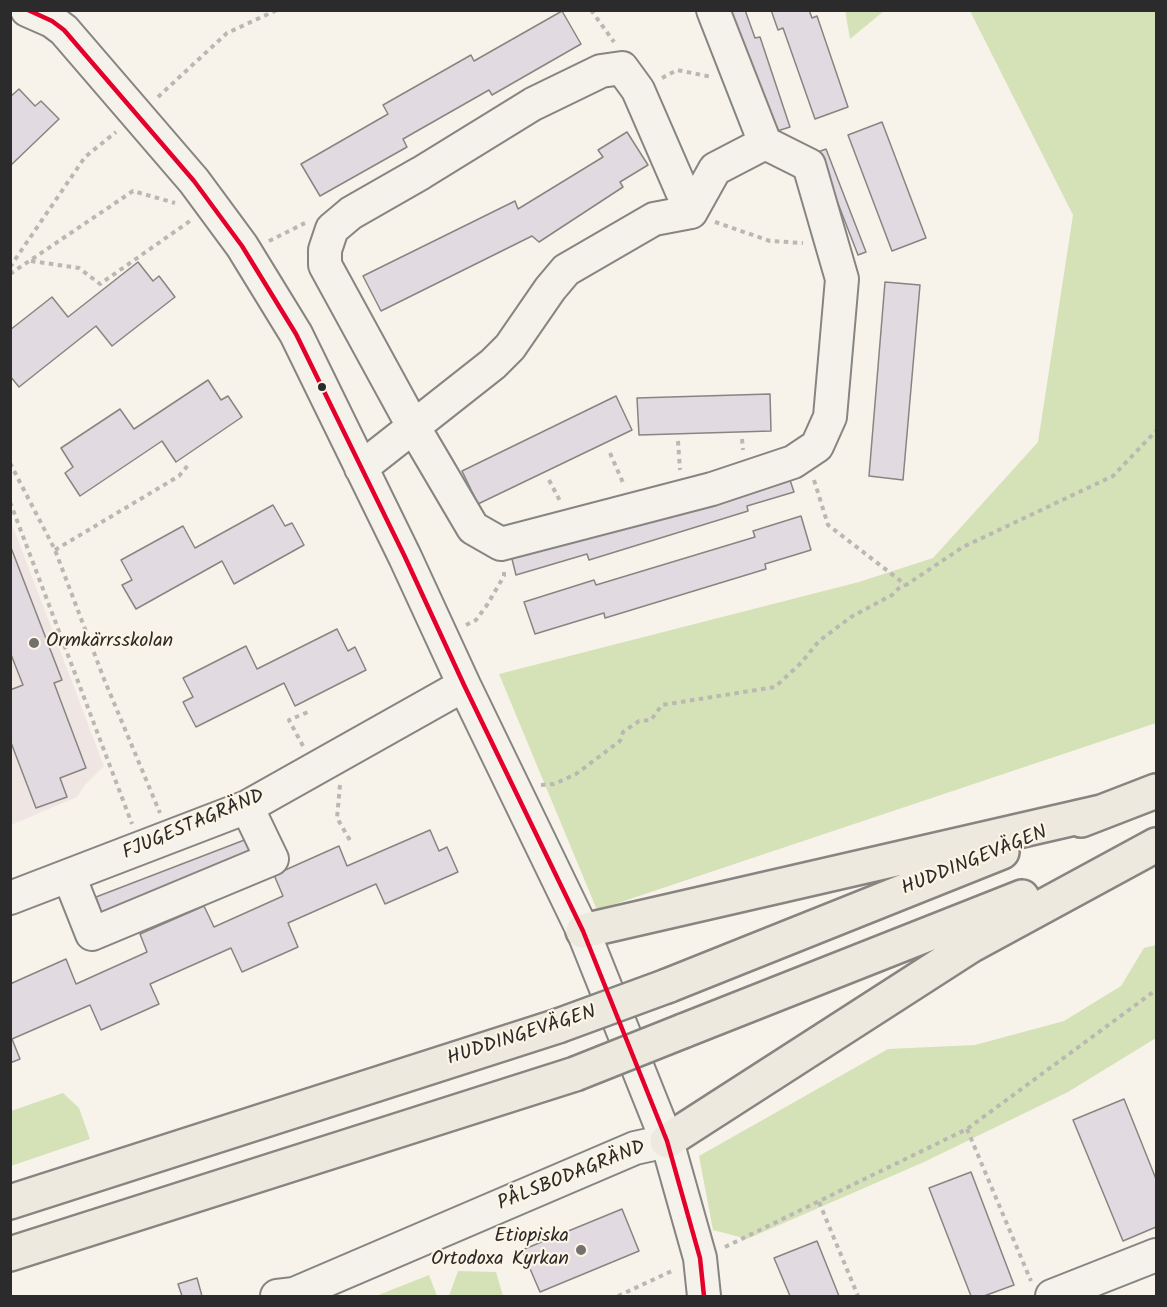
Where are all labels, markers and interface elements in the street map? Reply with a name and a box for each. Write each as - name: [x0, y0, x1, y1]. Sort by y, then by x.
- unlabelled marker: [316, 381, 328, 393]
- place label: Ormkärrsskolan: [46, 631, 173, 655]
- marker: Ormkärrsskolan: [27, 636, 41, 650]
- street label: FJUGESTAGRÄND: [120, 785, 268, 867]
- street label: HUDDINGEVÄGEN: [899, 822, 1051, 902]
- street label: HUDDINGEVÄGEN: [445, 1002, 599, 1072]
- street label: PÅLSBODAGRÄND: [495, 1136, 649, 1218]
- place label: Etiopiska Ortodoxa Kyrkan: [431, 1226, 569, 1273]
- marker: Etiopiska Ortodoxa Kyrkan: [574, 1243, 588, 1257]

